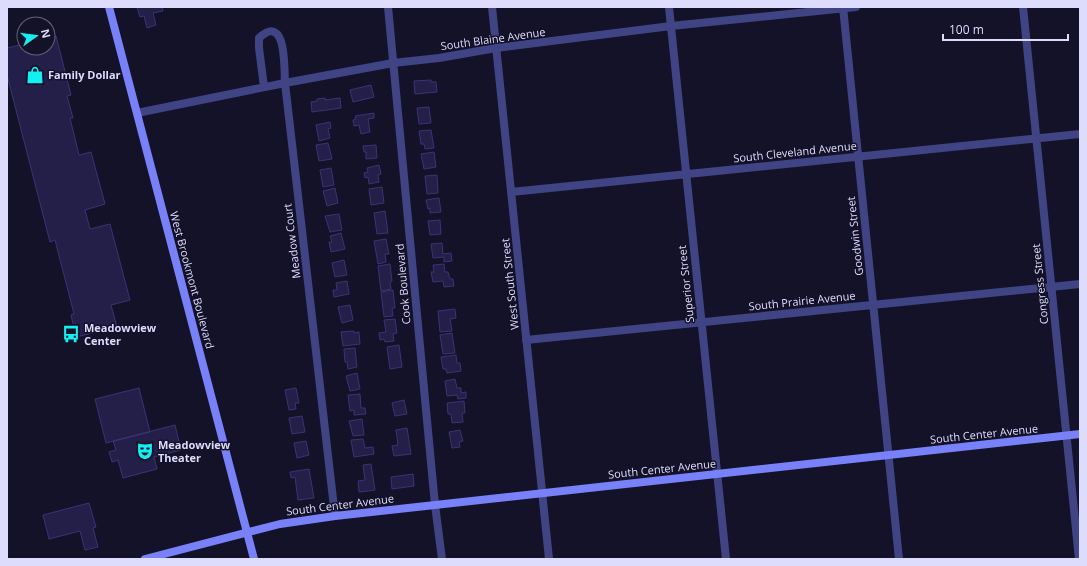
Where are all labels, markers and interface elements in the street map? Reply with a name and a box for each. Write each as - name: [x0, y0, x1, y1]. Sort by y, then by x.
- north arrow: [16, 16, 56, 56]
- scale bar: [943, 16, 1068, 42]
- text: 100 m: [949, 21, 984, 38]
- street label: South Blaine Avenue: [440, 24, 546, 53]
- text: N: [38, 27, 55, 40]
- shop icon: Family Dollar: [25, 65, 45, 85]
- place label: Family Dollar: [48, 67, 121, 82]
- street label: South Cleveland Avenue: [733, 138, 857, 165]
- street label: Goodwin Street: [843, 196, 866, 276]
- street label: Meadow Court: [279, 203, 304, 280]
- street label: West Brookmont Boulevard: [167, 210, 218, 350]
- street label: West South Street: [497, 237, 522, 331]
- street label: Cook Boulevard: [391, 243, 414, 325]
- street label: Congress Street: [1028, 243, 1051, 325]
- street label: Superior Street: [674, 245, 697, 323]
- street label: South Prairie Avenue: [748, 287, 856, 314]
- place label: Meadowview Center: [84, 320, 157, 348]
- bus stop icon: Meadowview Center: [61, 324, 81, 344]
- street label: South Center Avenue: [929, 420, 1039, 447]
- place label: Meadowview Theater: [158, 437, 231, 465]
- theatre icon: Meadowview Theater: [135, 441, 155, 461]
- street label: South Center Avenue: [607, 455, 717, 482]
- street label: South Center Avenue: [285, 490, 395, 519]

